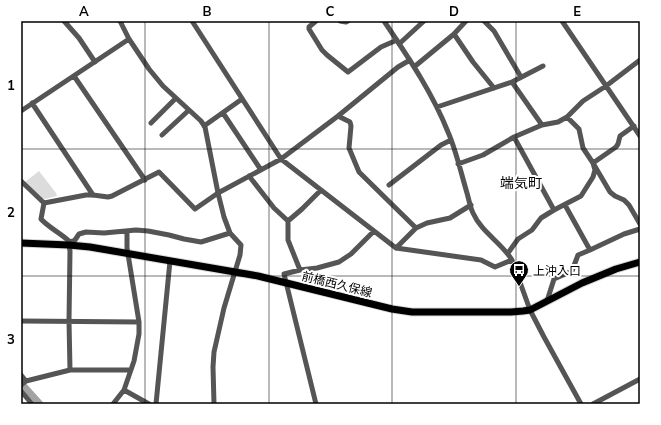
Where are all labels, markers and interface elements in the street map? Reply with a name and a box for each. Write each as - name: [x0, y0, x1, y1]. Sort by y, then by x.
- text: A: [79, 3, 89, 19]
- text: B: [203, 3, 212, 19]
- text: C: [326, 3, 335, 19]
- text: D: [449, 3, 459, 19]
- text: E: [573, 3, 581, 19]
- text: 1: [7, 77, 15, 93]
- district label: 端気町: [500, 174, 542, 192]
- text: 2: [7, 204, 15, 220]
- bus stop icon: 上沖入口: [508, 259, 530, 287]
- place label: 上沖入口: [533, 263, 581, 278]
- street label: 前橋西久保線: [300, 268, 374, 300]
- text: 3: [7, 331, 15, 347]

